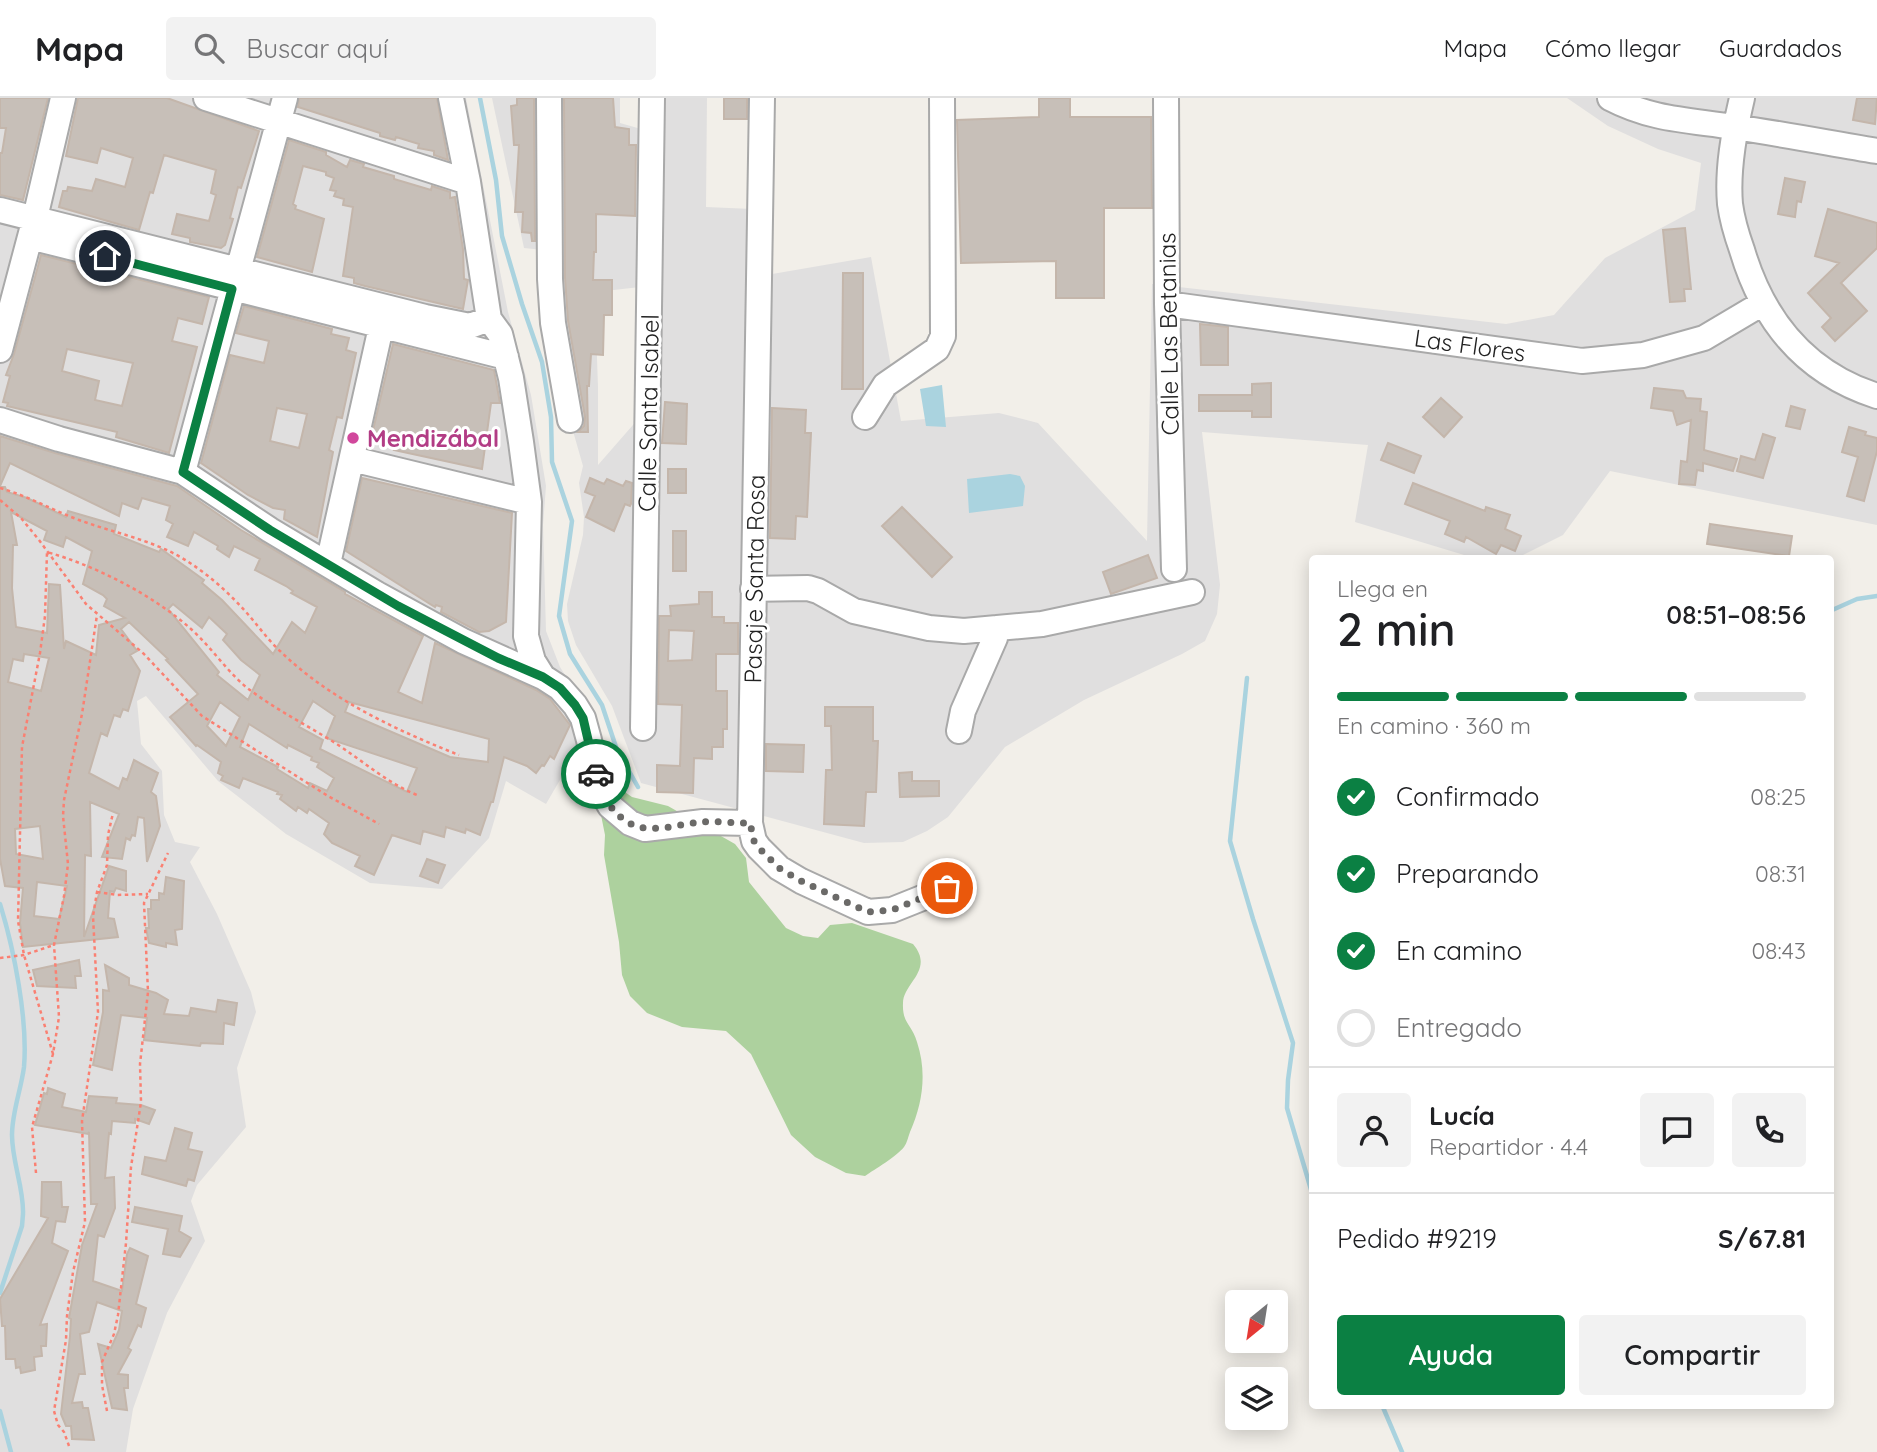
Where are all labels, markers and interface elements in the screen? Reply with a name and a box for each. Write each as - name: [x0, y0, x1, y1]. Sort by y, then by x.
- search box: [166, 17, 656, 80]
- text: Mapa: [35, 28, 124, 69]
- icon: search: [190, 29, 228, 67]
- text: Buscar aquí: [246, 32, 388, 65]
- text: Mapa: [1444, 33, 1507, 63]
- text: Cómo llegar: [1545, 33, 1681, 63]
- text: Guardados: [1719, 33, 1842, 63]
- pin: [75, 226, 135, 286]
- street label: Calle Las Betanias: [1151, 232, 1185, 436]
- icon: home: [86, 237, 124, 275]
- street label: Calle Santa Isabel: [631, 314, 665, 512]
- street label: Las Flores: [1412, 322, 1528, 368]
- place label: Mendizábal: [367, 423, 499, 453]
- marker: Mendizábal: [345, 430, 361, 446]
- street label: Pasaje Santa Rosa: [737, 474, 771, 684]
- text: Llega en: [1337, 574, 1428, 603]
- text: 08:51–08:56: [1666, 598, 1806, 631]
- text: 2 min: [1337, 600, 1456, 658]
- text: En camino · 360 m: [1337, 711, 1531, 740]
- courier: [561, 739, 631, 809]
- icon: car: [577, 755, 615, 793]
- icon: check: [1337, 778, 1375, 816]
- text: Confirmado: [1396, 780, 1540, 813]
- text: 08:25: [1750, 782, 1806, 811]
- icon: check: [1337, 855, 1375, 893]
- text: Preparando: [1396, 857, 1539, 890]
- pin: [917, 858, 977, 918]
- text: 08:31: [1755, 859, 1806, 888]
- icon: bag: [928, 869, 966, 907]
- icon: check: [1337, 932, 1375, 970]
- text: En camino: [1396, 934, 1522, 967]
- text: 08:43: [1751, 936, 1806, 965]
- text: Entregado: [1396, 1011, 1522, 1044]
- button: person: [1337, 1093, 1411, 1167]
- button: chat: [1640, 1093, 1714, 1167]
- button: phone: [1732, 1093, 1806, 1167]
- text: Lucía: [1429, 1099, 1495, 1132]
- text: Repartidor · 4.4: [1429, 1132, 1588, 1161]
- text: Pedido #9219: [1337, 1222, 1497, 1255]
- text: S/67.81: [1718, 1222, 1806, 1255]
- north arrow: [1225, 1290, 1288, 1353]
- map controls: [1225, 1290, 1288, 1430]
- button: Ayuda: [1337, 1315, 1565, 1395]
- button: Compartir: [1579, 1315, 1806, 1395]
- button: layers: [1225, 1367, 1288, 1430]

